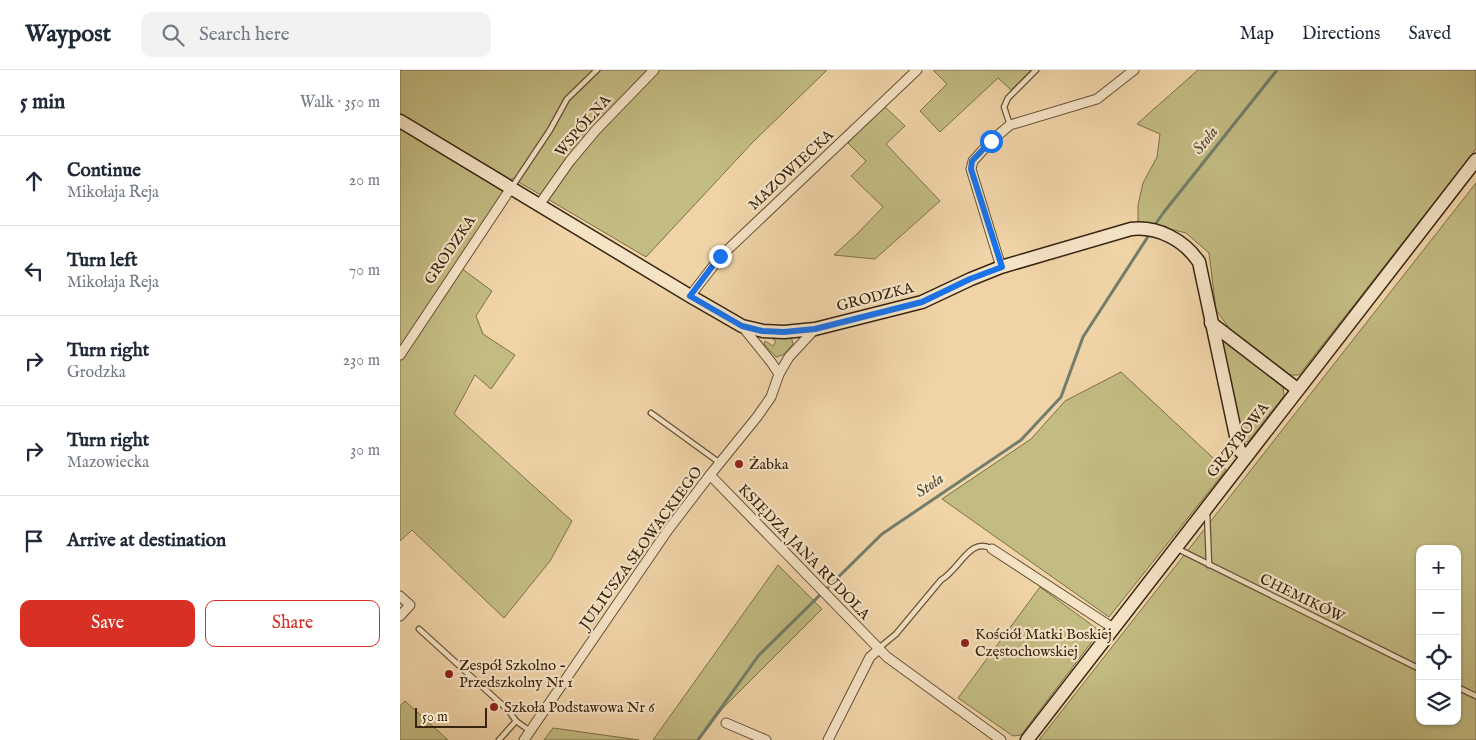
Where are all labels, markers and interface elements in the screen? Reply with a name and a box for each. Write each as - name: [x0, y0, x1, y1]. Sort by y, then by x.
- search box: [141, 12, 491, 57]
- text: Waypost: [25, 19, 111, 50]
- icon: search: [159, 21, 187, 49]
- text: Search here: [199, 23, 290, 47]
- text: Map: [1240, 23, 1274, 46]
- text: Directions: [1302, 23, 1380, 46]
- text: Saved: [1408, 23, 1451, 46]
- text: 5 min: [20, 89, 65, 116]
- street label: WSPÓLNA: [551, 90, 616, 161]
- text: Walk · 350 m: [300, 93, 380, 113]
- water label: Stoła: [1189, 123, 1223, 159]
- street label: MAZOWIECKA: [744, 125, 838, 214]
- route start: [980, 130, 1003, 153]
- text: Continue: [67, 159, 141, 183]
- icon: ahead: [20, 167, 48, 195]
- text: 20 m: [349, 171, 380, 191]
- text: Mikołaja Reja: [67, 183, 159, 203]
- street label: GRODZKA: [420, 211, 480, 288]
- route end: [709, 245, 732, 268]
- text: Turn left: [67, 249, 138, 273]
- icon: left: [20, 257, 48, 285]
- text: 70 m: [349, 261, 380, 281]
- text: Mikołaja Reja: [67, 273, 159, 293]
- street label: GRODZKA: [834, 278, 916, 316]
- text: Turn right: [67, 339, 149, 363]
- icon: right: [20, 347, 48, 375]
- text: 230 m: [343, 351, 380, 371]
- text: Grodzka: [67, 363, 126, 383]
- street label: GRZYBOWA: [1203, 398, 1274, 481]
- text: Turn right: [67, 429, 149, 453]
- icon: right: [20, 437, 48, 465]
- text: 30 m: [350, 441, 380, 461]
- text: Mazowiecka: [67, 453, 149, 473]
- place label: Żabka: [749, 455, 789, 474]
- marker: Żabka: [733, 458, 745, 470]
- street label: JULIUSZA SŁOWACKIEGO: [574, 463, 707, 635]
- water label: Stoła: [912, 469, 948, 503]
- street label: KSIĘDZA JANA RUDOLA: [734, 480, 875, 625]
- icon: arrive: [20, 527, 48, 555]
- text: Arrive at destination: [67, 529, 226, 553]
- map controls: [1416, 545, 1461, 725]
- button: +: [1416, 545, 1461, 590]
- street label: CHEMIKÓW: [1257, 569, 1348, 627]
- button: −: [1416, 590, 1461, 635]
- button: Save: [20, 600, 195, 647]
- button: Share: [205, 600, 380, 647]
- place label: Kościół Matki Boskiej Częstochowskiej: [975, 625, 1112, 661]
- button: locate: [1416, 635, 1461, 680]
- marker: Kościół Matki Boskiej Częstochowskiej: [959, 637, 971, 649]
- place label: Zespół Szkolno - Przedszkolny Nr 1: [459, 656, 573, 692]
- marker: Zespół Szkolno - Przedszkolny Nr 1: [443, 668, 455, 680]
- button: layers: [1416, 680, 1461, 725]
- place label: Szkoła Podstawowa Nr 6: [504, 698, 655, 717]
- marker: Szkoła Podstawowa Nr 6: [488, 701, 500, 713]
- scale bar: [415, 705, 488, 728]
- text: 50 m: [422, 708, 448, 726]

